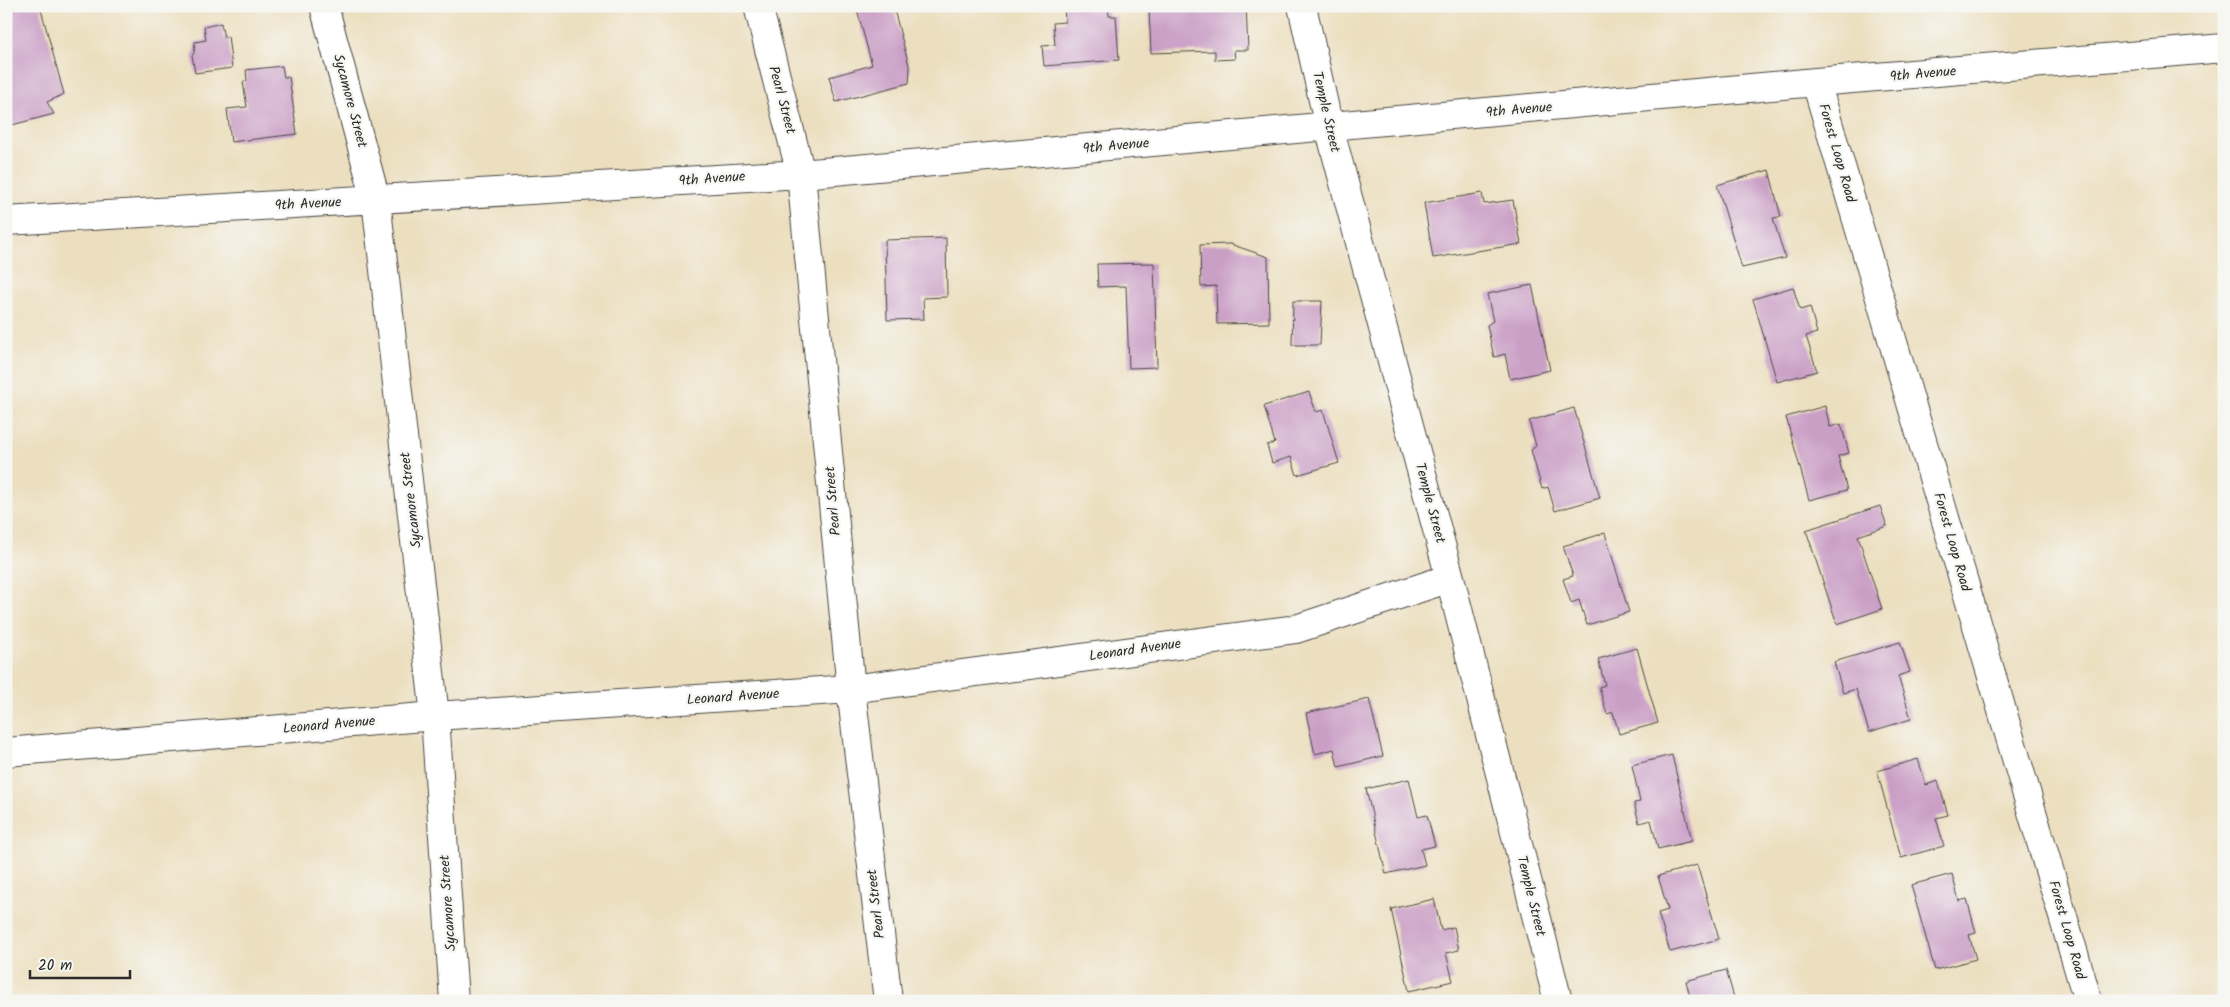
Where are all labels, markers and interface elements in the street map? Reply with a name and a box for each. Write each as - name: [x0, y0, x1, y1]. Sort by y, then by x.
- street label: Sycamore Street: [327, 52, 373, 151]
- street label: 9th Avenue: [1889, 60, 1958, 88]
- street label: Pearl Street: [762, 64, 802, 137]
- street label: Temple Street: [1306, 69, 1346, 155]
- street label: 9th Avenue: [1485, 96, 1554, 124]
- street label: Forest Loop Road: [1812, 101, 1862, 206]
- street label: 9th Avenue: [1082, 132, 1151, 160]
- street label: 9th Avenue: [678, 166, 747, 192]
- street label: 9th Avenue: [274, 191, 343, 217]
- street label: Sycamore Street: [394, 450, 428, 549]
- street label: Temple Street: [1409, 460, 1451, 546]
- street label: Pearl Street: [819, 465, 847, 537]
- street label: Forest Loop Road: [1927, 490, 1977, 595]
- street label: Leonard Avenue: [1088, 633, 1183, 667]
- street label: Leonard Avenue: [686, 683, 781, 711]
- street label: Leonard Avenue: [282, 710, 377, 740]
- street label: Temple Street: [1510, 853, 1552, 939]
- street label: Sycamore Street: [434, 854, 462, 952]
- street label: Pearl Street: [861, 868, 891, 940]
- street label: Forest Loop Road: [2042, 878, 2092, 983]
- scale bar: [30, 947, 130, 979]
- text: 20 m: [38, 954, 72, 978]

